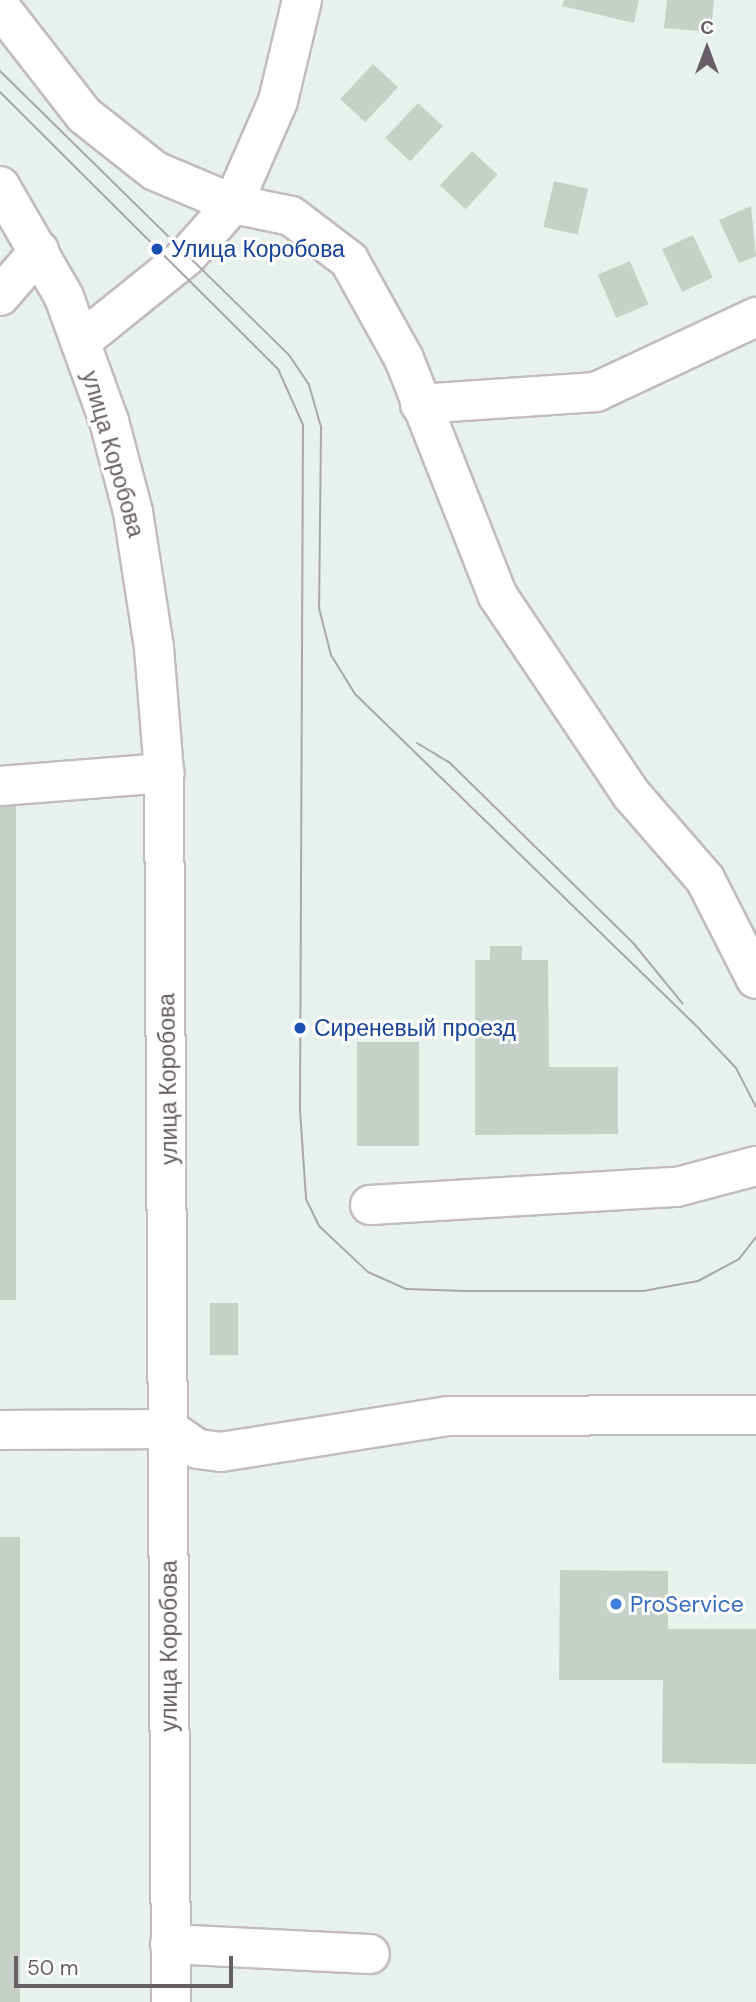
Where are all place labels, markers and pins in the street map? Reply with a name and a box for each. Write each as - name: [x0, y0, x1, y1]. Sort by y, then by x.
- place label: Улица Коробова: [171, 235, 345, 263]
- marker: Улица Коробова: [149, 241, 165, 257]
- place label: Сиреневый проезд: [314, 1014, 516, 1042]
- marker: Сиреневый проезд: [292, 1020, 308, 1036]
- place label: ProService: [630, 1590, 744, 1618]
- marker: ProService: [608, 1596, 624, 1612]

